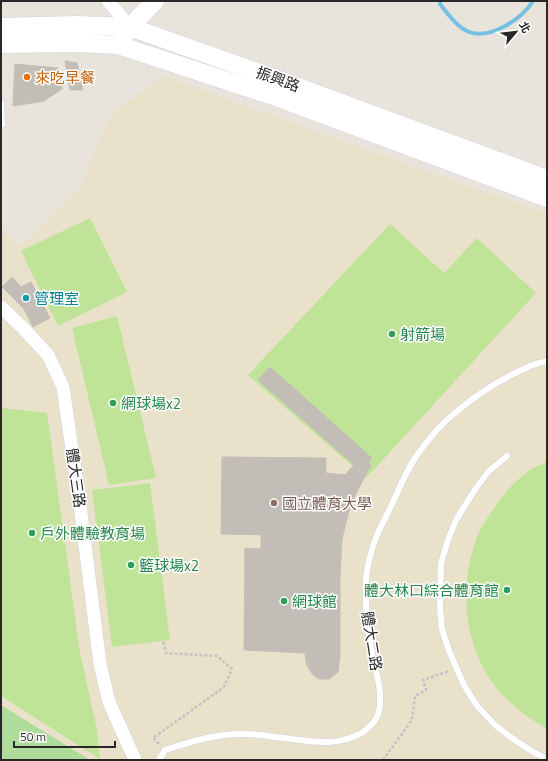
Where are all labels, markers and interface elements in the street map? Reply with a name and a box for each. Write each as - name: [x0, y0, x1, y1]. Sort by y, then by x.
- north arrow: [496, 12, 536, 52]
- text: 北: [515, 19, 534, 36]
- street label: 振興路: [253, 60, 303, 98]
- place label: 來吃早餐: [35, 66, 95, 89]
- marker: 來吃早餐: [22, 72, 32, 82]
- place label: 管理室: [34, 287, 79, 310]
- marker: 管理室: [21, 293, 31, 303]
- place label: 射箭場: [400, 323, 445, 346]
- marker: 射箭場: [387, 329, 397, 339]
- place label: 網球場x2: [121, 392, 181, 415]
- marker: 網球場x2: [108, 398, 118, 408]
- street label: 體大三路: [60, 447, 92, 509]
- place label: 國立體育大學: [282, 492, 372, 515]
- marker: 國立體育大學: [269, 498, 279, 508]
- place label: 戶外體驗教育場: [40, 522, 145, 545]
- marker: 戶外體驗教育場: [27, 528, 37, 538]
- place label: 籃球場x2: [139, 554, 199, 577]
- marker: 籃球場x2: [126, 560, 136, 570]
- place label: 體大林口綜合體育館: [364, 579, 499, 602]
- marker: 體大林口綜合體育館: [502, 585, 512, 595]
- place label: 網球館: [292, 590, 337, 613]
- marker: 網球館: [279, 596, 289, 606]
- street label: 體大二路: [356, 610, 388, 672]
- scale bar: [14, 723, 115, 749]
- text: 50 m: [20, 727, 46, 746]

